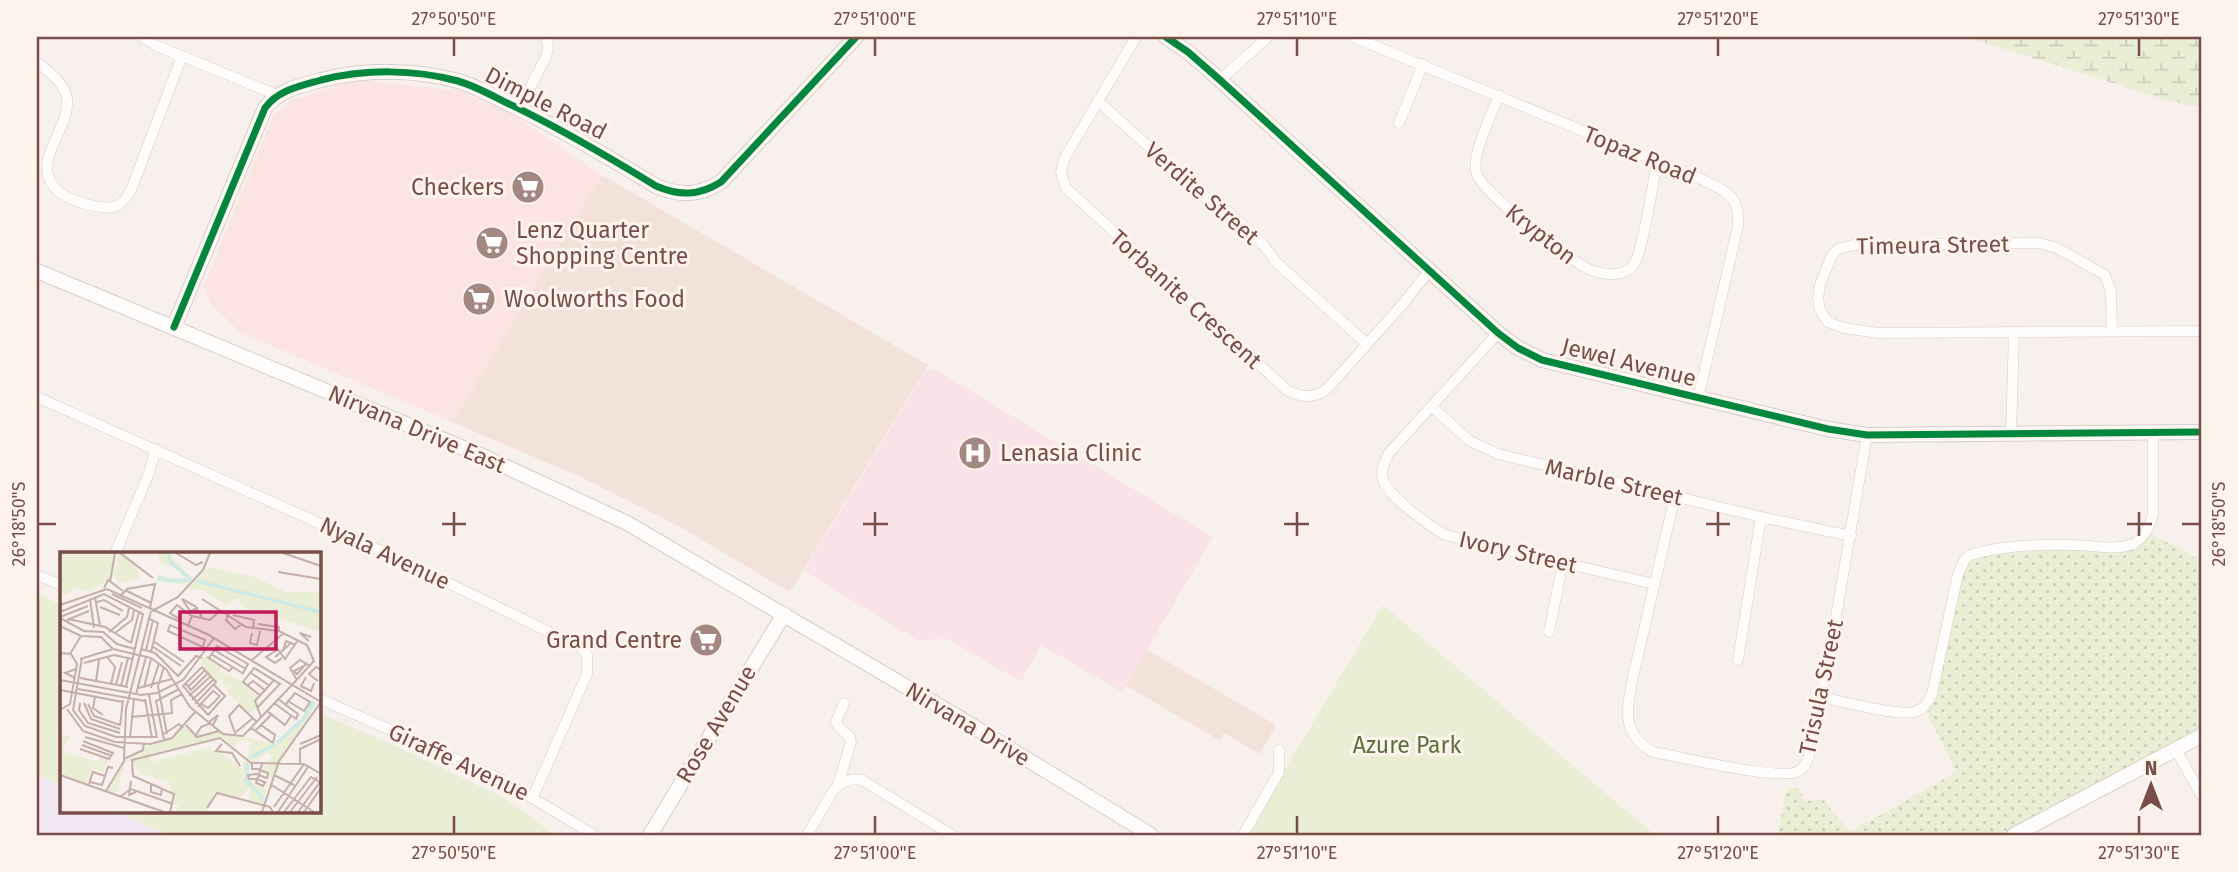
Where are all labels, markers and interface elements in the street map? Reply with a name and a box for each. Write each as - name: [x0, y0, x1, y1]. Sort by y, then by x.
- text: 27°50'50"E: [412, 8, 496, 30]
- text: 27°51'00"E: [834, 8, 916, 30]
- text: 27°51'10"E: [1257, 8, 1337, 30]
- text: 27°51'20"E: [1677, 8, 1759, 30]
- text: 27°51'30"E: [2098, 8, 2180, 30]
- street label: Dimple Road: [480, 60, 612, 146]
- street label: Topaz Road: [1580, 120, 1700, 190]
- street label: Verdite Street: [1139, 136, 1265, 251]
- supermarket icon: Checkers: [509, 168, 547, 206]
- place label: Checkers: [411, 173, 504, 201]
- street label: Krypton: [1500, 198, 1582, 270]
- place label: Lenz Quarter Shopping Centre: [516, 216, 688, 270]
- supermarket icon: Lenz Quarter Shopping Centre: [473, 224, 511, 262]
- street label: Torbanite Crescent: [1104, 224, 1268, 375]
- street label: Timeura Street: [1856, 230, 2010, 260]
- supermarket icon: Woolworths Food: [460, 280, 498, 318]
- place label: Woolworths Food: [504, 285, 685, 313]
- street label: Jewel Avenue: [1559, 332, 1699, 392]
- street label: Nirvana Drive East: [324, 379, 511, 479]
- hospital icon: Lenasia Clinic: [956, 434, 994, 472]
- place label: Lenasia Clinic: [1000, 439, 1142, 467]
- street label: Marble Street: [1542, 453, 1686, 512]
- text: 26°18'50"S: [8, 481, 30, 567]
- text: 26°18'50"S: [2208, 481, 2230, 567]
- street label: Nyala Avenue: [315, 511, 455, 595]
- street label: Ivory Street: [1456, 525, 1580, 579]
- inset map: [60, 552, 320, 812]
- street label: Trisula Street: [1793, 616, 1849, 758]
- supermarket icon: Grand Centre: [687, 621, 725, 659]
- place label: Grand Centre: [546, 626, 682, 654]
- street label: Rose Avenue: [670, 660, 762, 788]
- street label: Nirvana Drive: [901, 676, 1035, 772]
- street label: Giraffe Avenue: [384, 717, 534, 807]
- park label: Azure Park: [1353, 731, 1461, 759]
- north arrow: [2116, 750, 2186, 820]
- text: N: [2145, 757, 2157, 780]
- text: 27°50'50"E: [412, 842, 496, 864]
- text: 27°51'00"E: [834, 842, 916, 864]
- text: 27°51'10"E: [1257, 842, 1337, 864]
- text: 27°51'20"E: [1677, 842, 1759, 864]
- text: 27°51'30"E: [2098, 842, 2180, 864]

